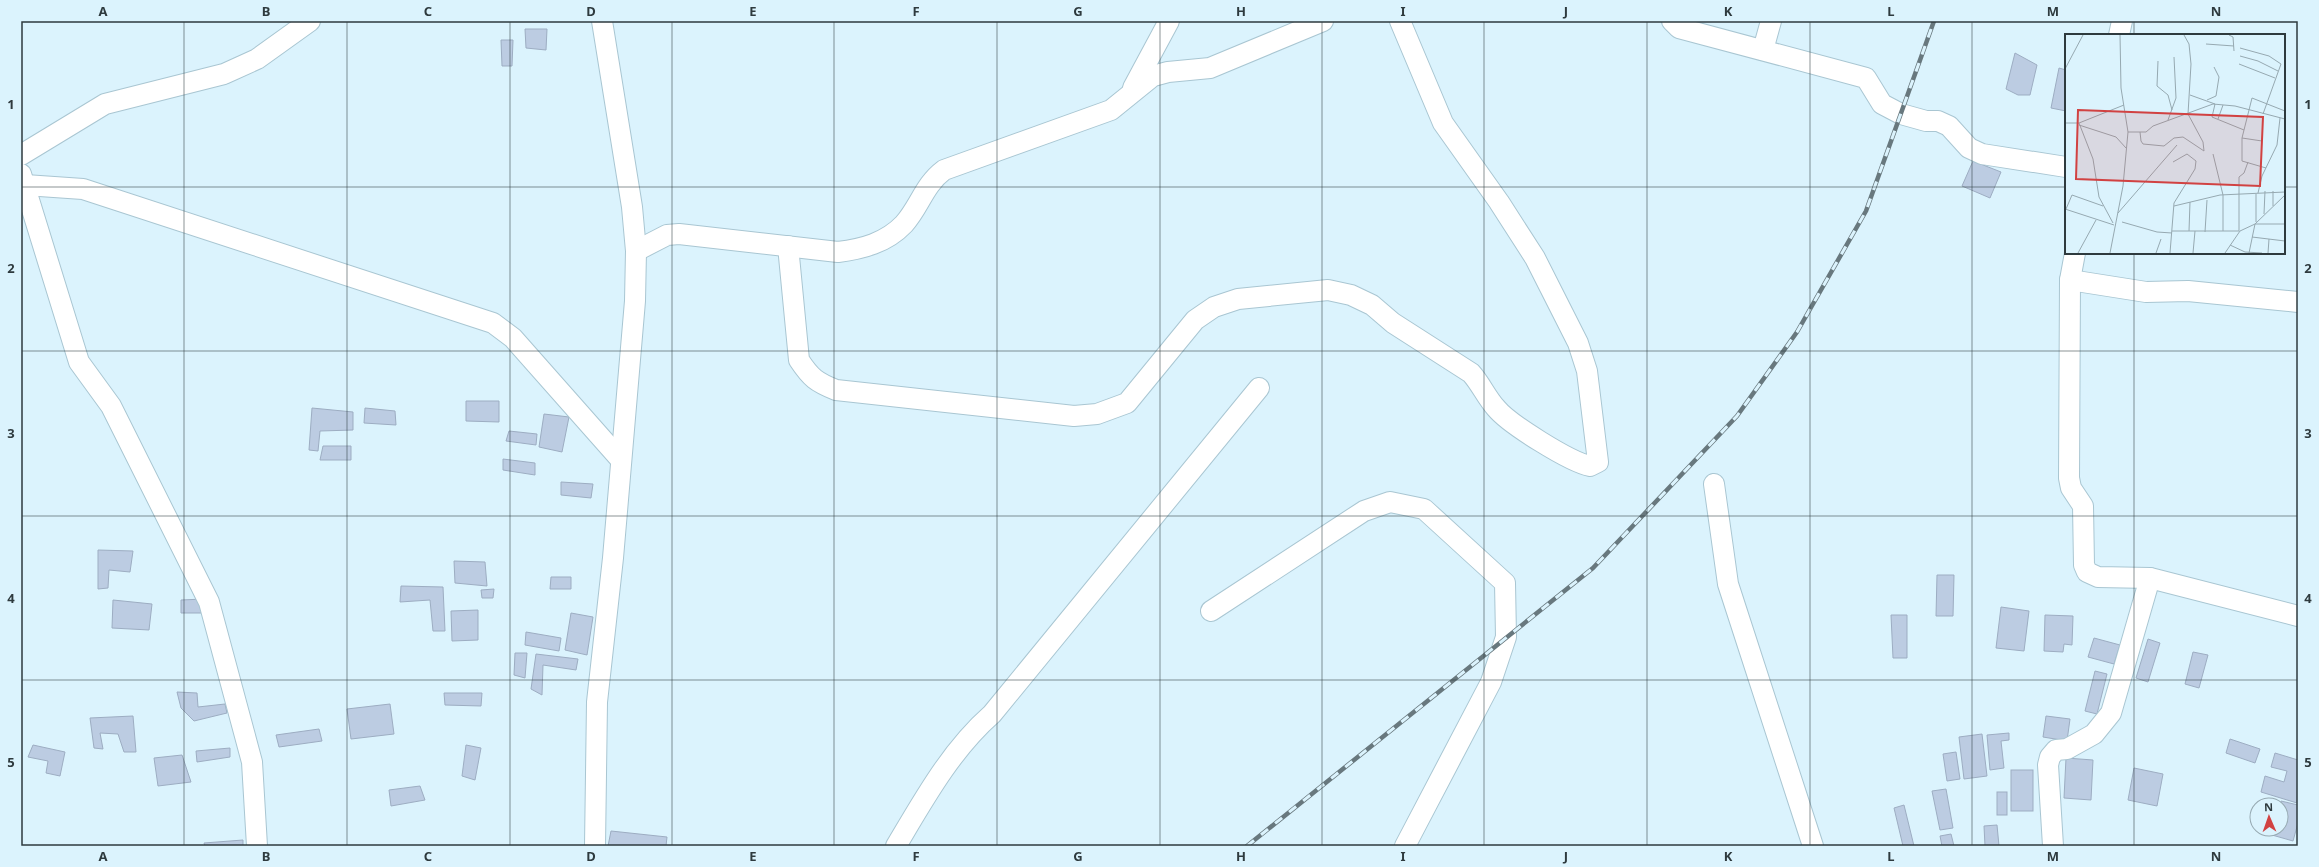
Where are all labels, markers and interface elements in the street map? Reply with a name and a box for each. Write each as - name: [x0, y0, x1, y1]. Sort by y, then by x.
- text: A: [99, 2, 108, 20]
- text: B: [262, 2, 270, 20]
- text: C: [424, 2, 432, 20]
- text: D: [586, 2, 596, 20]
- text: E: [749, 2, 757, 20]
- text: F: [912, 2, 920, 20]
- text: G: [1073, 2, 1083, 20]
- text: H: [1236, 2, 1246, 20]
- text: I: [1400, 2, 1406, 20]
- text: J: [1563, 2, 1568, 20]
- text: K: [1724, 2, 1733, 20]
- text: L: [1887, 2, 1895, 20]
- text: M: [2047, 2, 2059, 20]
- text: N: [2211, 2, 2221, 20]
- inset map: [2065, 34, 2285, 254]
- text: 1: [7, 95, 15, 113]
- text: 1: [2304, 95, 2312, 113]
- text: 2: [7, 259, 15, 277]
- text: 2: [2304, 259, 2312, 277]
- text: 3: [7, 424, 15, 442]
- text: 3: [2304, 424, 2312, 442]
- text: 4: [7, 589, 15, 607]
- text: 4: [2304, 589, 2312, 607]
- text: 5: [7, 753, 15, 771]
- text: 5: [2304, 753, 2312, 771]
- north arrow: [2249, 797, 2289, 837]
- text: N: [2264, 799, 2273, 814]
- text: A: [99, 847, 108, 865]
- text: B: [262, 847, 270, 865]
- text: C: [424, 847, 432, 865]
- text: D: [586, 847, 596, 865]
- text: E: [749, 847, 757, 865]
- text: F: [912, 847, 920, 865]
- text: G: [1073, 847, 1083, 865]
- text: H: [1236, 847, 1246, 865]
- text: I: [1400, 847, 1406, 865]
- text: J: [1563, 847, 1568, 865]
- text: K: [1724, 847, 1733, 865]
- text: L: [1887, 847, 1895, 865]
- text: M: [2047, 847, 2059, 865]
- text: N: [2211, 847, 2221, 865]

